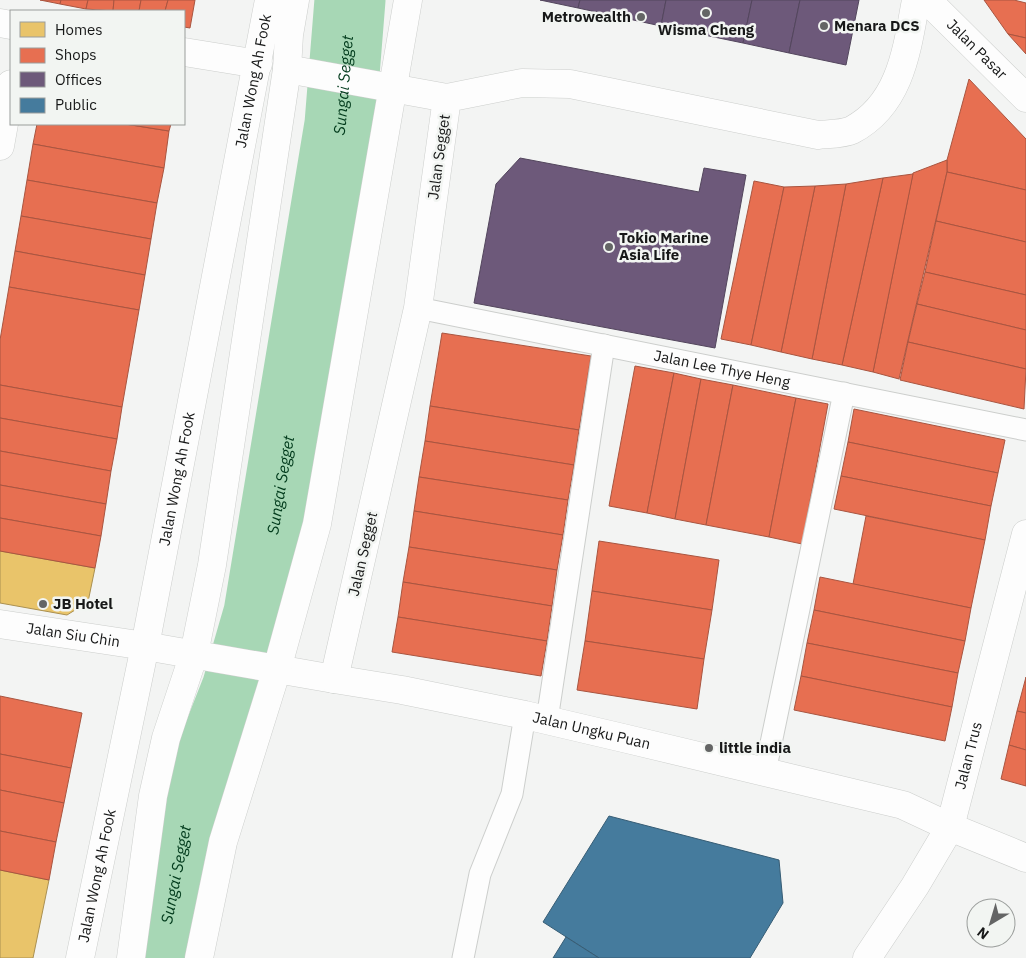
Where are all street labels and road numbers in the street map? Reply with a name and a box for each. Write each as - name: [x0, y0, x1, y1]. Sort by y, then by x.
- street label: Jalan Wong Ah Fook: [231, 12, 275, 149]
- street label: Jalan Pasar: [943, 15, 1012, 83]
- street label: Jalan Segget: [423, 113, 454, 201]
- street label: Jalan Lee Thye Heng: [652, 346, 792, 391]
- street label: Jalan Wong Ah Fook: [154, 410, 199, 547]
- street label: Jalan Segget: [344, 510, 381, 598]
- street label: Jalan Siu Chin: [25, 618, 121, 651]
- street label: Jalan Ungku Puan: [531, 707, 652, 753]
- street label: Jalan Trus: [950, 720, 986, 791]
- street label: Jalan Wong Ah Fook: [73, 807, 120, 944]

